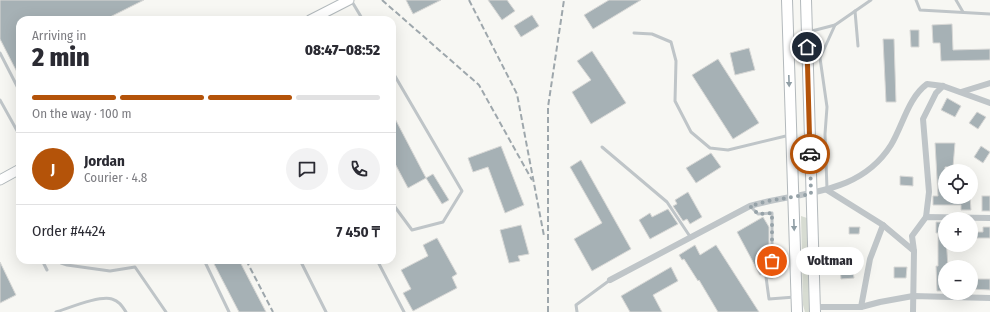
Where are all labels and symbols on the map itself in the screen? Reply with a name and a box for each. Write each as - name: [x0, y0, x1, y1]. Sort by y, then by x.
- pin: [790, 30, 824, 64]
- one-way arrow: [786, 75, 793, 87]
- courier: [790, 134, 830, 174]
- one-way arrow: [790, 219, 797, 231]
- pin: [755, 244, 789, 278]
- callout: Voltman: [796, 247, 864, 275]

